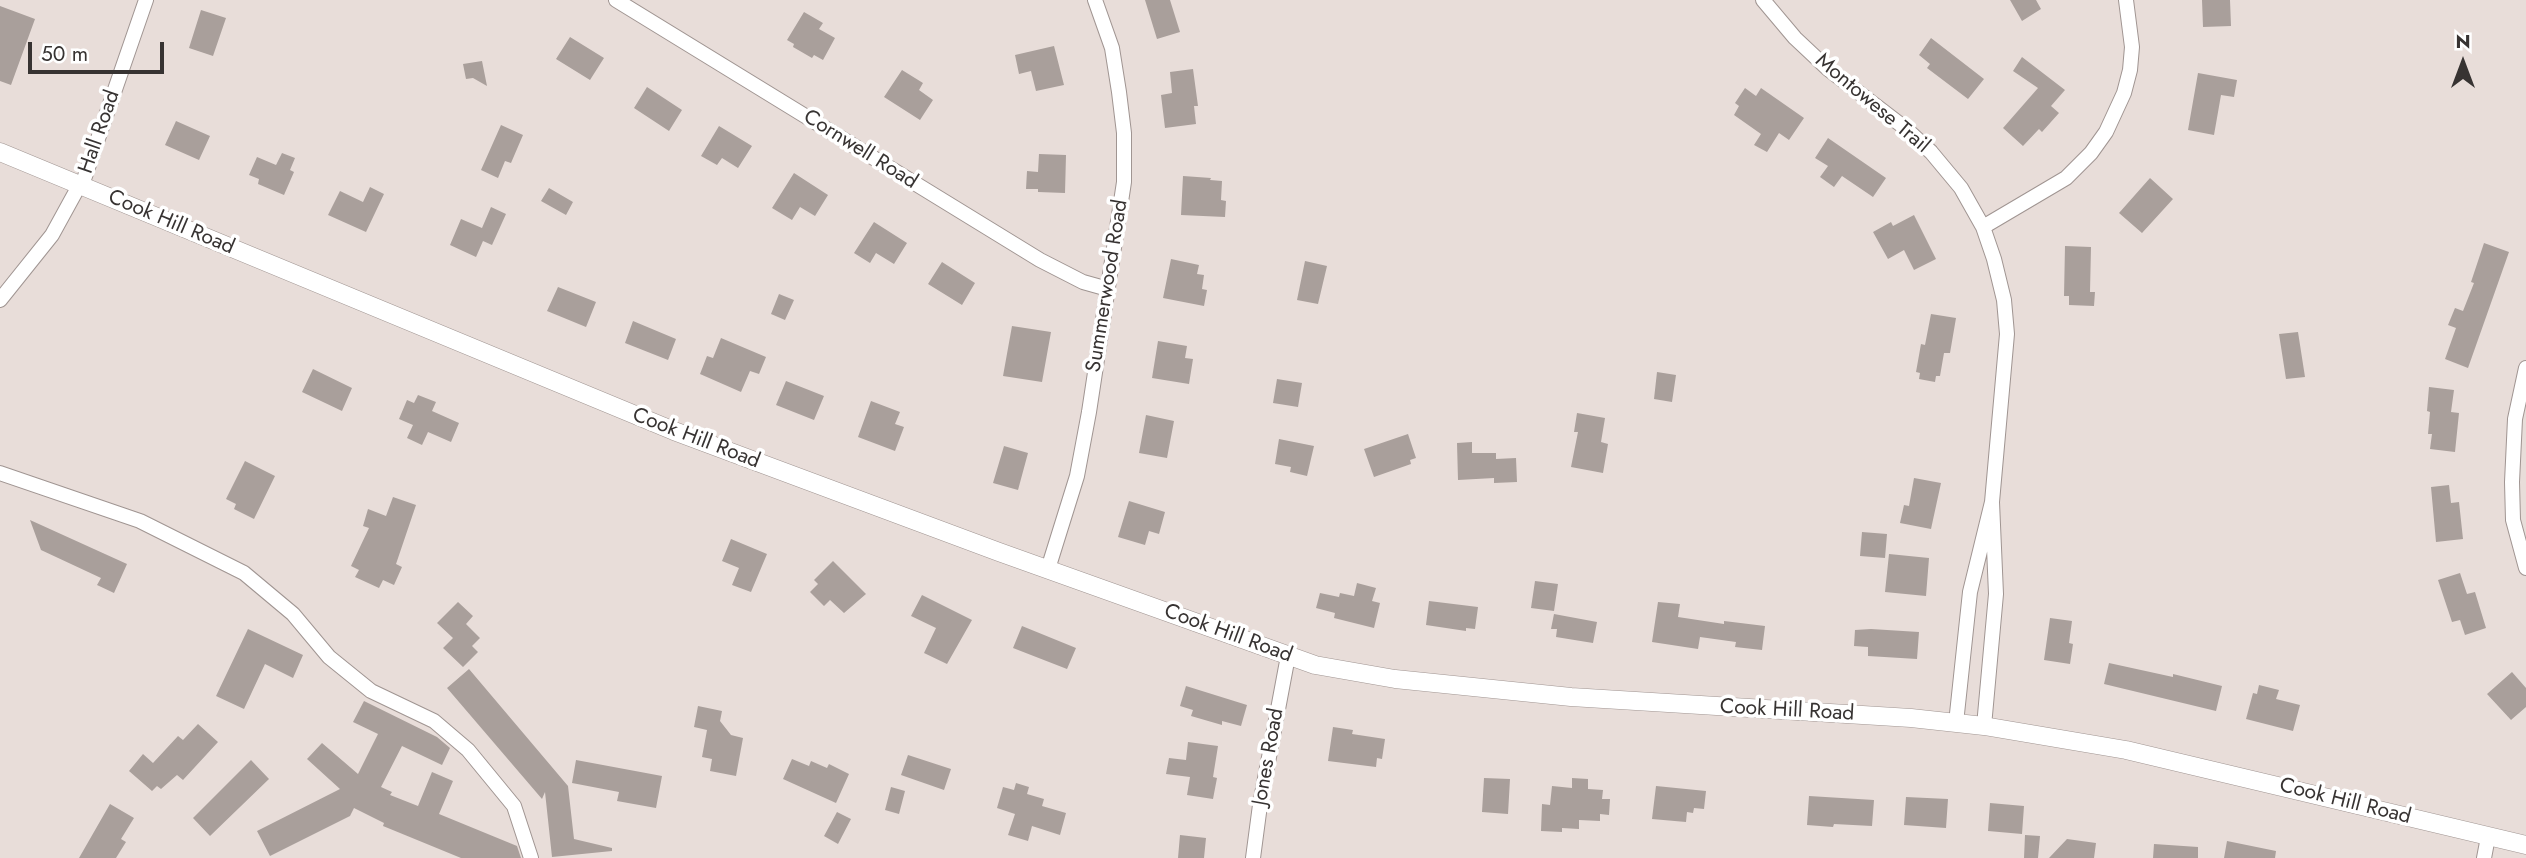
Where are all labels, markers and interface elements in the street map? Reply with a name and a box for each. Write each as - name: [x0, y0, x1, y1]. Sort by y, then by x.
- scale bar: [32, 28, 168, 72]
- north arrow: [2428, 28, 2498, 98]
- text: N: [2455, 28, 2471, 55]
- text: 50 m: [41, 39, 88, 69]
- street label: Montowese Trail: [1810, 49, 1934, 159]
- street label: Hall Road: [74, 87, 126, 177]
- street label: Cornwell Road: [798, 105, 922, 195]
- street label: Cook Hill Road: [104, 185, 238, 261]
- street label: Summerwood Road: [1082, 198, 1134, 374]
- street label: Cook Hill Road: [629, 403, 763, 475]
- street label: Cook Hill Road: [1160, 599, 1296, 669]
- street label: Cook Hill Road: [1719, 695, 1855, 727]
- street label: Jones Road: [1248, 706, 1290, 808]
- street label: Cook Hill Road: [2277, 773, 2413, 831]

